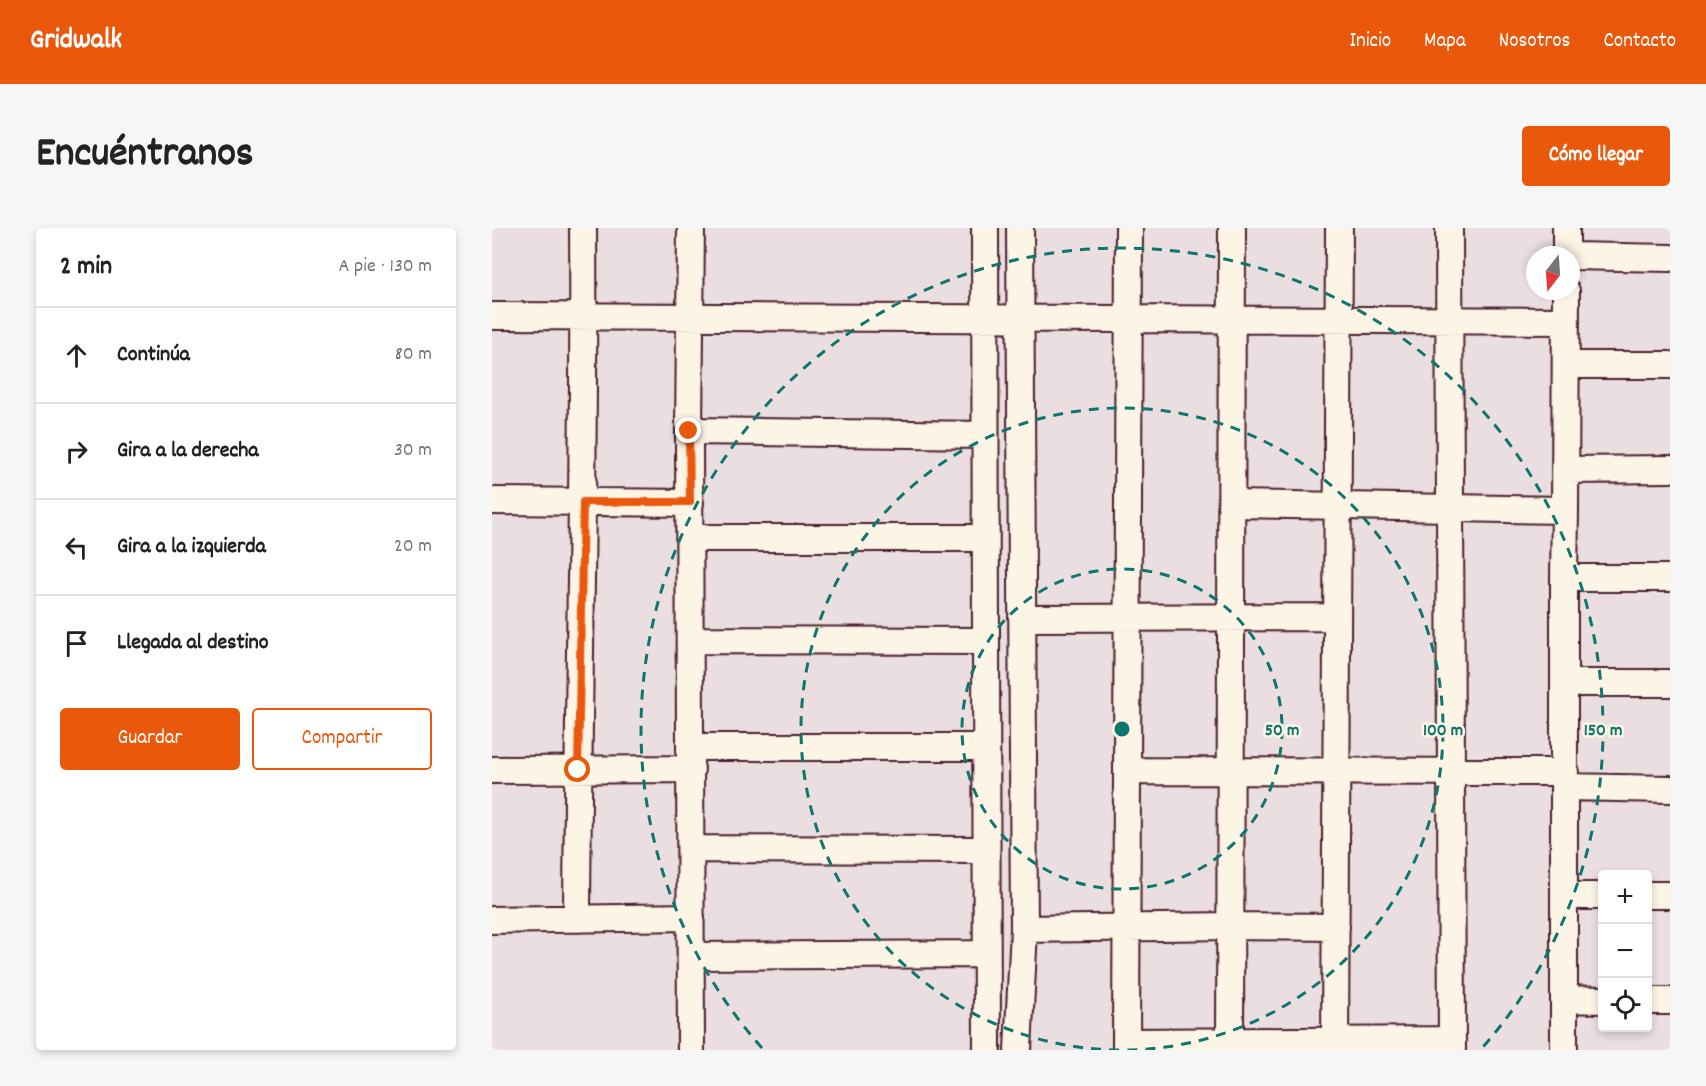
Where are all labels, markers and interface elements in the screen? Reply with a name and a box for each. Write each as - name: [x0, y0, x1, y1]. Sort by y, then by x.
- text: Gridwalk: [30, 22, 122, 62]
- text: Inicio: [1349, 27, 1391, 57]
- text: Mapa: [1424, 27, 1466, 57]
- text: Nosotros: [1499, 27, 1570, 57]
- text: Contacto: [1603, 27, 1676, 57]
- text: Encuéntranos: [36, 126, 254, 186]
- button: Cómo llegar: [1522, 126, 1670, 186]
- north arrow: [1526, 246, 1580, 300]
- text: 2 min: [60, 249, 112, 286]
- text: A pie · 130 m: [339, 253, 432, 281]
- icon: ahead: [60, 339, 93, 372]
- text: Continúa: [117, 340, 190, 371]
- text: 80 m: [395, 341, 432, 369]
- route end: [675, 417, 701, 443]
- icon: right: [60, 435, 93, 468]
- text: Gira a la derecha: [117, 436, 259, 467]
- text: 30 m: [394, 437, 432, 465]
- icon: left: [60, 531, 93, 564]
- text: Gira a la izquierda: [117, 532, 266, 563]
- text: 20 m: [394, 533, 432, 561]
- icon: arrive: [60, 627, 93, 660]
- text: Llegada al destino: [117, 628, 269, 659]
- button: Guardar: [60, 708, 240, 770]
- button: Compartir: [252, 708, 432, 770]
- centre of rings: [1112, 719, 1132, 739]
- text: 50 m: [1265, 719, 1299, 744]
- text: 100 m: [1423, 719, 1463, 744]
- text: 150 m: [1584, 719, 1622, 744]
- route start: [564, 756, 590, 782]
- map controls: [1598, 870, 1652, 1032]
- button: +: [1598, 870, 1652, 924]
- button: −: [1598, 924, 1652, 978]
- button: locate: [1598, 978, 1652, 1032]

